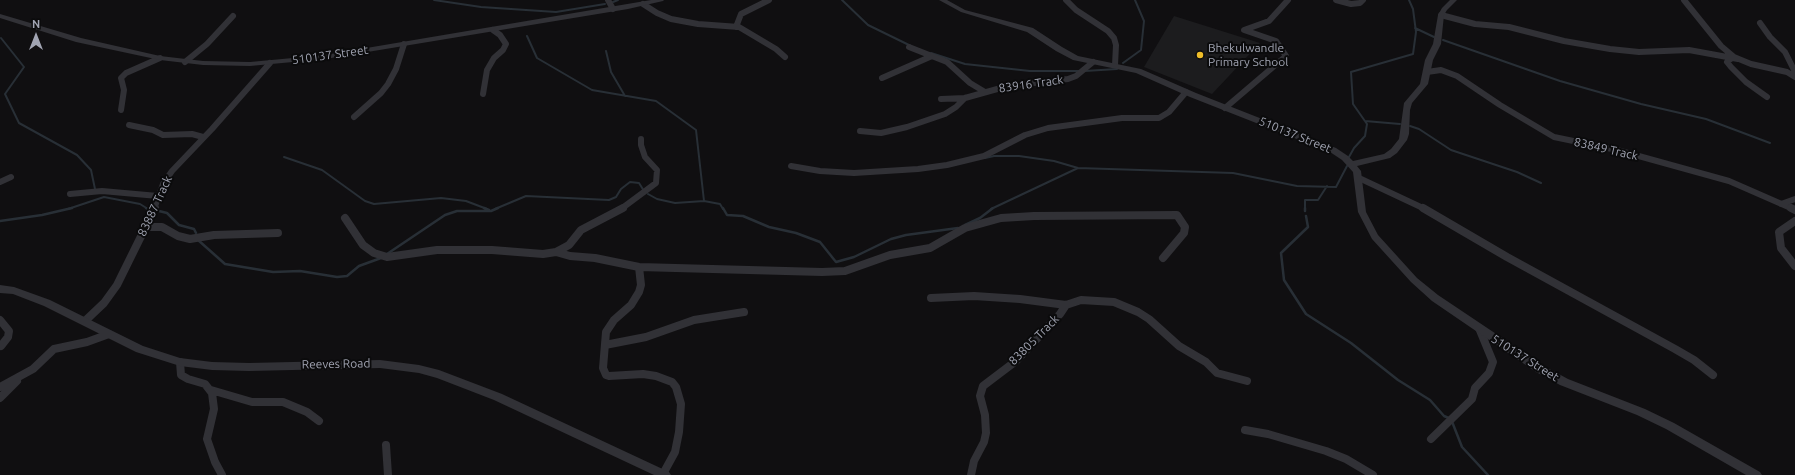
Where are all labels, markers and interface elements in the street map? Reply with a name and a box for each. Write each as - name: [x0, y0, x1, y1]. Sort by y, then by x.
- north arrow: [16, 16, 56, 56]
- text: N: [32, 18, 40, 30]
- place label: Bhekulwandle Primary School: [1208, 41, 1288, 69]
- street label: 510137 Street: [291, 43, 369, 67]
- marker: Bhekulwandle Primary School: [1195, 50, 1205, 60]
- street label: 83916 Track: [998, 72, 1064, 96]
- street label: 510137 Street: [1257, 114, 1333, 156]
- street label: 83849 Track: [1573, 135, 1639, 163]
- street label: 83887 Track: [135, 173, 175, 239]
- street label: 83805 Track: [1006, 312, 1062, 368]
- street label: 510137 Street: [1489, 332, 1561, 384]
- street label: Reeves Road: [301, 356, 371, 372]

